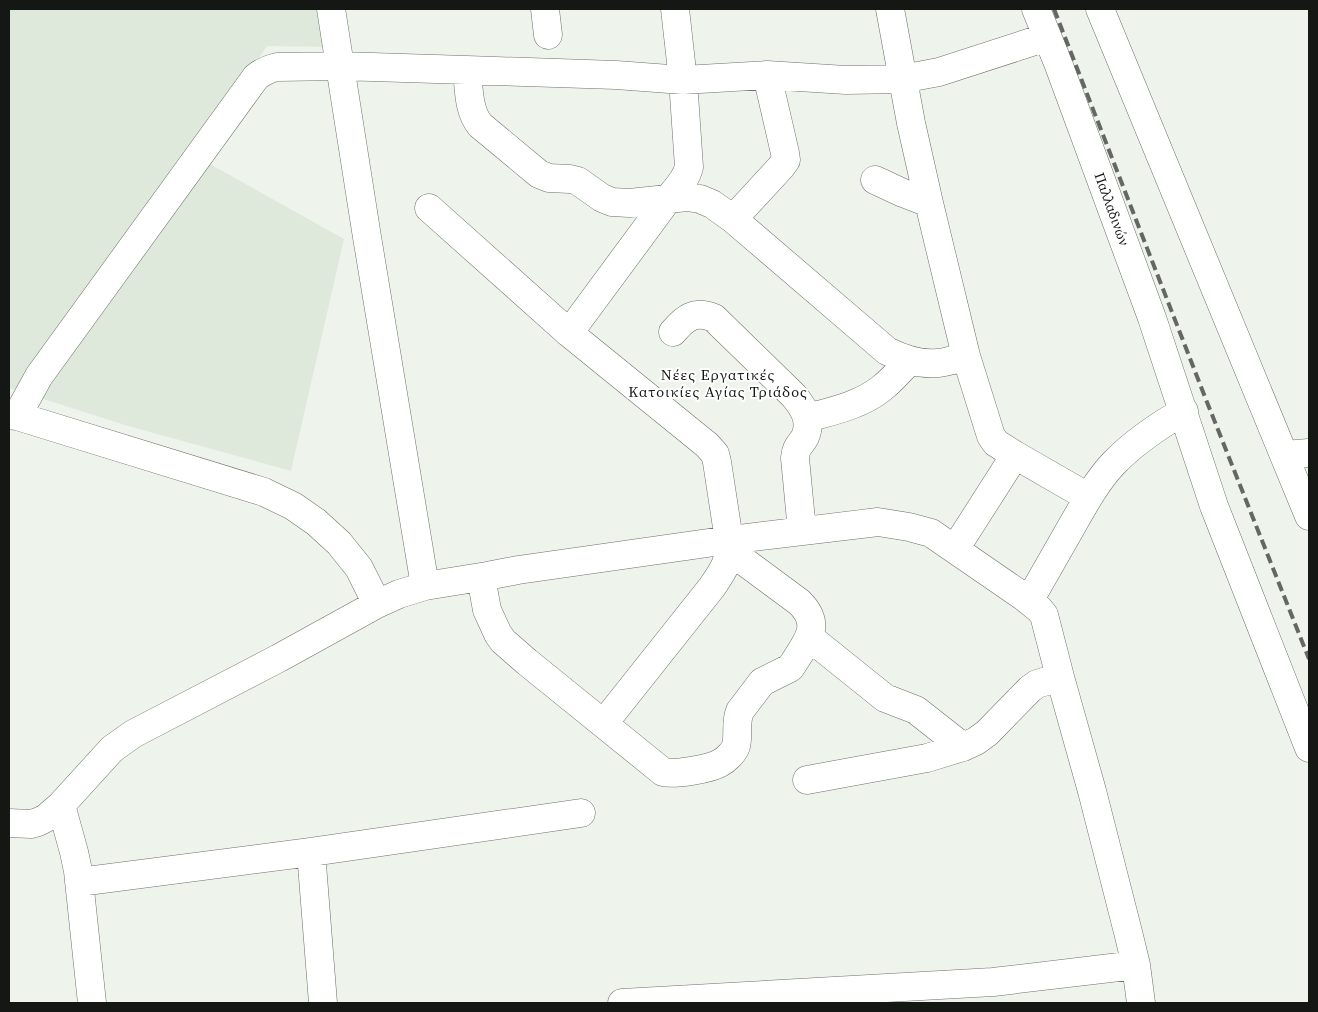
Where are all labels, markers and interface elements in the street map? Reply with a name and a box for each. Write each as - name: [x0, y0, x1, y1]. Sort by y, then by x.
- street label: Παλλαδινών: [1090, 170, 1135, 249]
- district label: Νέες Εργατικές Κατοικίες Αγίας Τριάδος: [628, 364, 808, 402]

